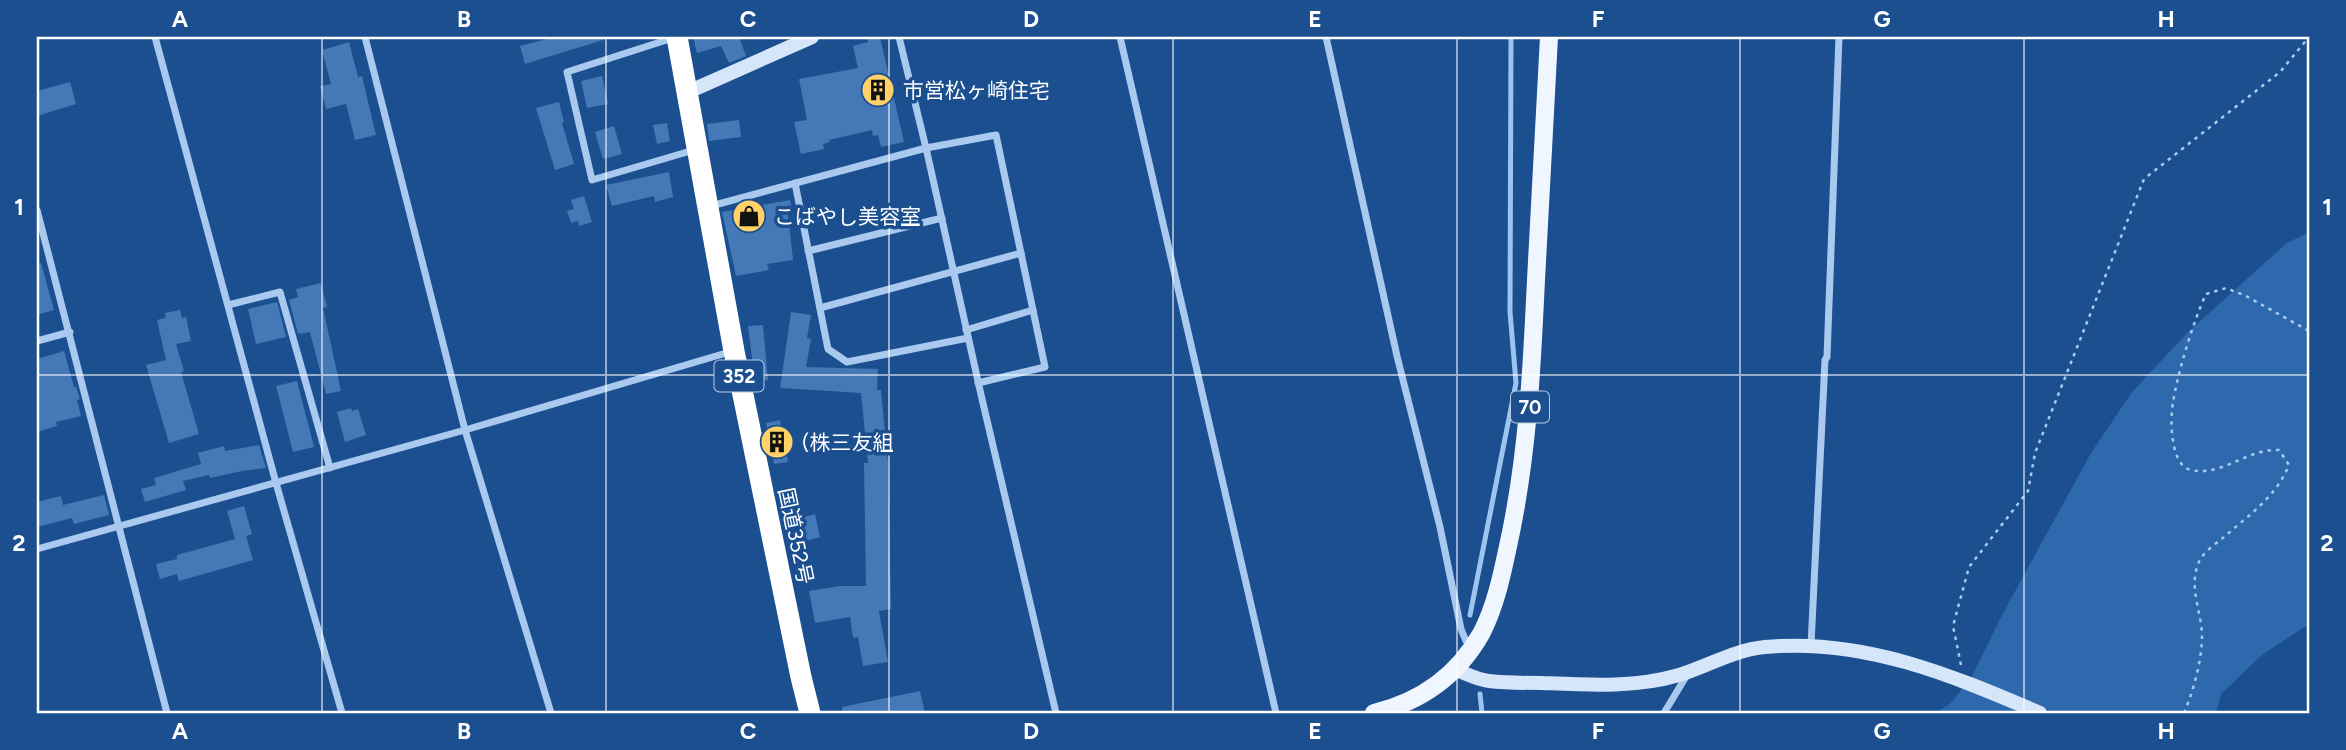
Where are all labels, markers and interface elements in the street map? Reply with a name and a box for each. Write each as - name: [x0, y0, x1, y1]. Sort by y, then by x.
- text: A: [172, 5, 189, 33]
- text: B: [457, 5, 471, 33]
- text: C: [740, 5, 757, 33]
- text: D: [1023, 5, 1039, 33]
- text: E: [1308, 5, 1322, 33]
- text: F: [1592, 5, 1605, 33]
- text: G: [1873, 5, 1891, 33]
- text: H: [2157, 5, 2175, 33]
- building icon: 市営松ヶ崎住宅: [859, 71, 897, 109]
- place label: 市営松ヶ崎住宅: [903, 78, 1050, 103]
- text: 1: [14, 193, 24, 221]
- text: 1: [2322, 193, 2332, 221]
- shop icon: こばやし美容室: [730, 197, 768, 235]
- place label: こばやし美容室: [774, 204, 921, 229]
- road number: 352: [714, 360, 764, 392]
- road number: 70: [1511, 392, 1549, 422]
- building icon: (株三友組: [758, 423, 796, 461]
- place label: (株三友組: [802, 430, 893, 455]
- street label: 国道352号: [774, 485, 818, 587]
- text: 2: [12, 529, 26, 557]
- text: 2: [2320, 529, 2334, 557]
- text: A: [172, 717, 189, 745]
- text: B: [457, 717, 471, 745]
- text: C: [740, 717, 757, 745]
- text: D: [1023, 717, 1039, 745]
- text: E: [1308, 717, 1322, 745]
- text: F: [1592, 717, 1605, 745]
- text: G: [1873, 717, 1891, 745]
- text: H: [2157, 717, 2175, 745]

